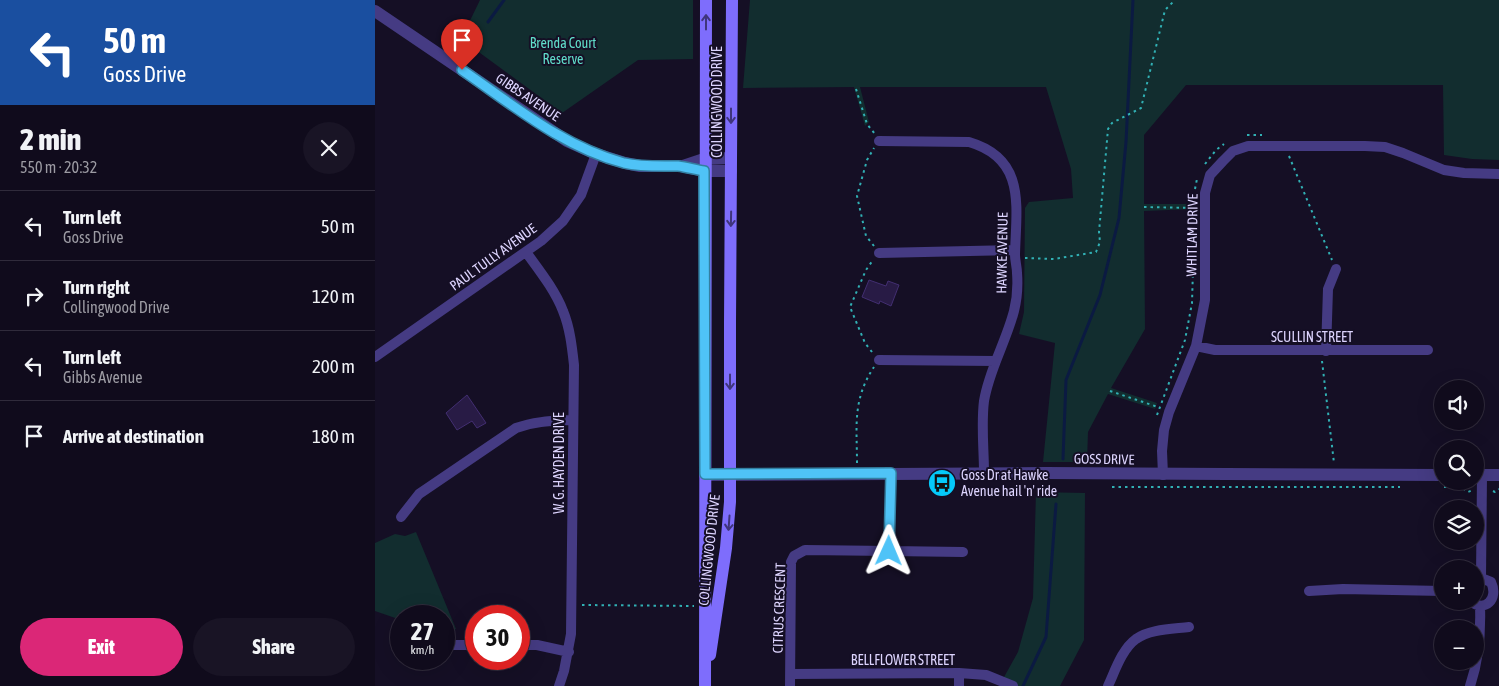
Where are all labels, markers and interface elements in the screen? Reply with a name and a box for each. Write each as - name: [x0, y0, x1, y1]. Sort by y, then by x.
- one-way arrow: [701, 15, 711, 31]
- pin: [441, 19, 483, 70]
- icon: left: [20, 20, 85, 85]
- text: 50 m: [103, 20, 166, 60]
- icon: arrive: [448, 26, 476, 54]
- park label: Brenda Court Reserve: [530, 35, 596, 67]
- street label: COLLINGWOOD DRIVE: [709, 46, 725, 158]
- text: Goss Drive: [103, 61, 186, 87]
- street label: GIBBS AVENUE: [493, 70, 563, 124]
- one-way arrow: [726, 108, 736, 124]
- text: 2 min: [20, 122, 81, 156]
- button: close: [303, 122, 355, 174]
- text: 550 m · 20:32: [20, 158, 97, 176]
- street label: WHITLAM DRIVE: [1183, 193, 1201, 277]
- text: Turn left: [63, 206, 121, 228]
- one-way arrow: [726, 211, 736, 227]
- icon: left: [20, 212, 48, 240]
- street label: HAWKE AVENUE: [993, 212, 1011, 294]
- text: 50 m: [321, 215, 355, 237]
- street label: PAUL TULLY AVENUE: [447, 220, 539, 294]
- text: Goss Drive: [63, 228, 124, 246]
- text: Turn right: [63, 276, 130, 298]
- icon: right: [20, 282, 48, 310]
- text: 120 m: [312, 285, 355, 307]
- text: Collingwood Drive: [63, 298, 170, 316]
- street label: SCULLIN STREET: [1271, 329, 1353, 345]
- text: Turn left: [63, 346, 121, 368]
- icon: left: [20, 352, 48, 380]
- text: 200 m: [312, 355, 355, 377]
- text: Gibbs Avenue: [63, 368, 142, 386]
- one-way arrow: [725, 374, 735, 390]
- map controls: [1434, 380, 1484, 670]
- button: sound: [1434, 380, 1484, 430]
- street label: W. G. HAYDEN DRIVE: [551, 412, 567, 514]
- icon: arrive: [20, 422, 48, 450]
- text: Arrive at destination: [63, 425, 204, 447]
- text: 180 m: [312, 425, 355, 447]
- button: search: [1434, 440, 1484, 490]
- street label: GOSS DRIVE: [1074, 450, 1134, 468]
- place label: Goss Dr at Hawke Avenue hail 'n' ride: [961, 467, 1057, 499]
- bus stop icon: Goss Dr at Hawke Avenue hail 'n' ride: [927, 468, 957, 498]
- street label: COLLINGWOOD DRIVE: [695, 494, 723, 606]
- button: layers: [1434, 500, 1484, 550]
- one-way arrow: [724, 514, 734, 530]
- position arrow: [862, 524, 914, 576]
- button: +: [1434, 560, 1484, 610]
- street label: CITRUS CRESCENT: [769, 562, 789, 654]
- speed limit sign: 30: [465, 605, 530, 670]
- text: 27: [411, 617, 434, 645]
- button: Exit: [20, 618, 183, 676]
- button: Share: [193, 618, 355, 676]
- button: −: [1434, 620, 1484, 670]
- text: km/h: [411, 643, 434, 657]
- street label: BELLFLOWER STREET: [851, 652, 955, 668]

